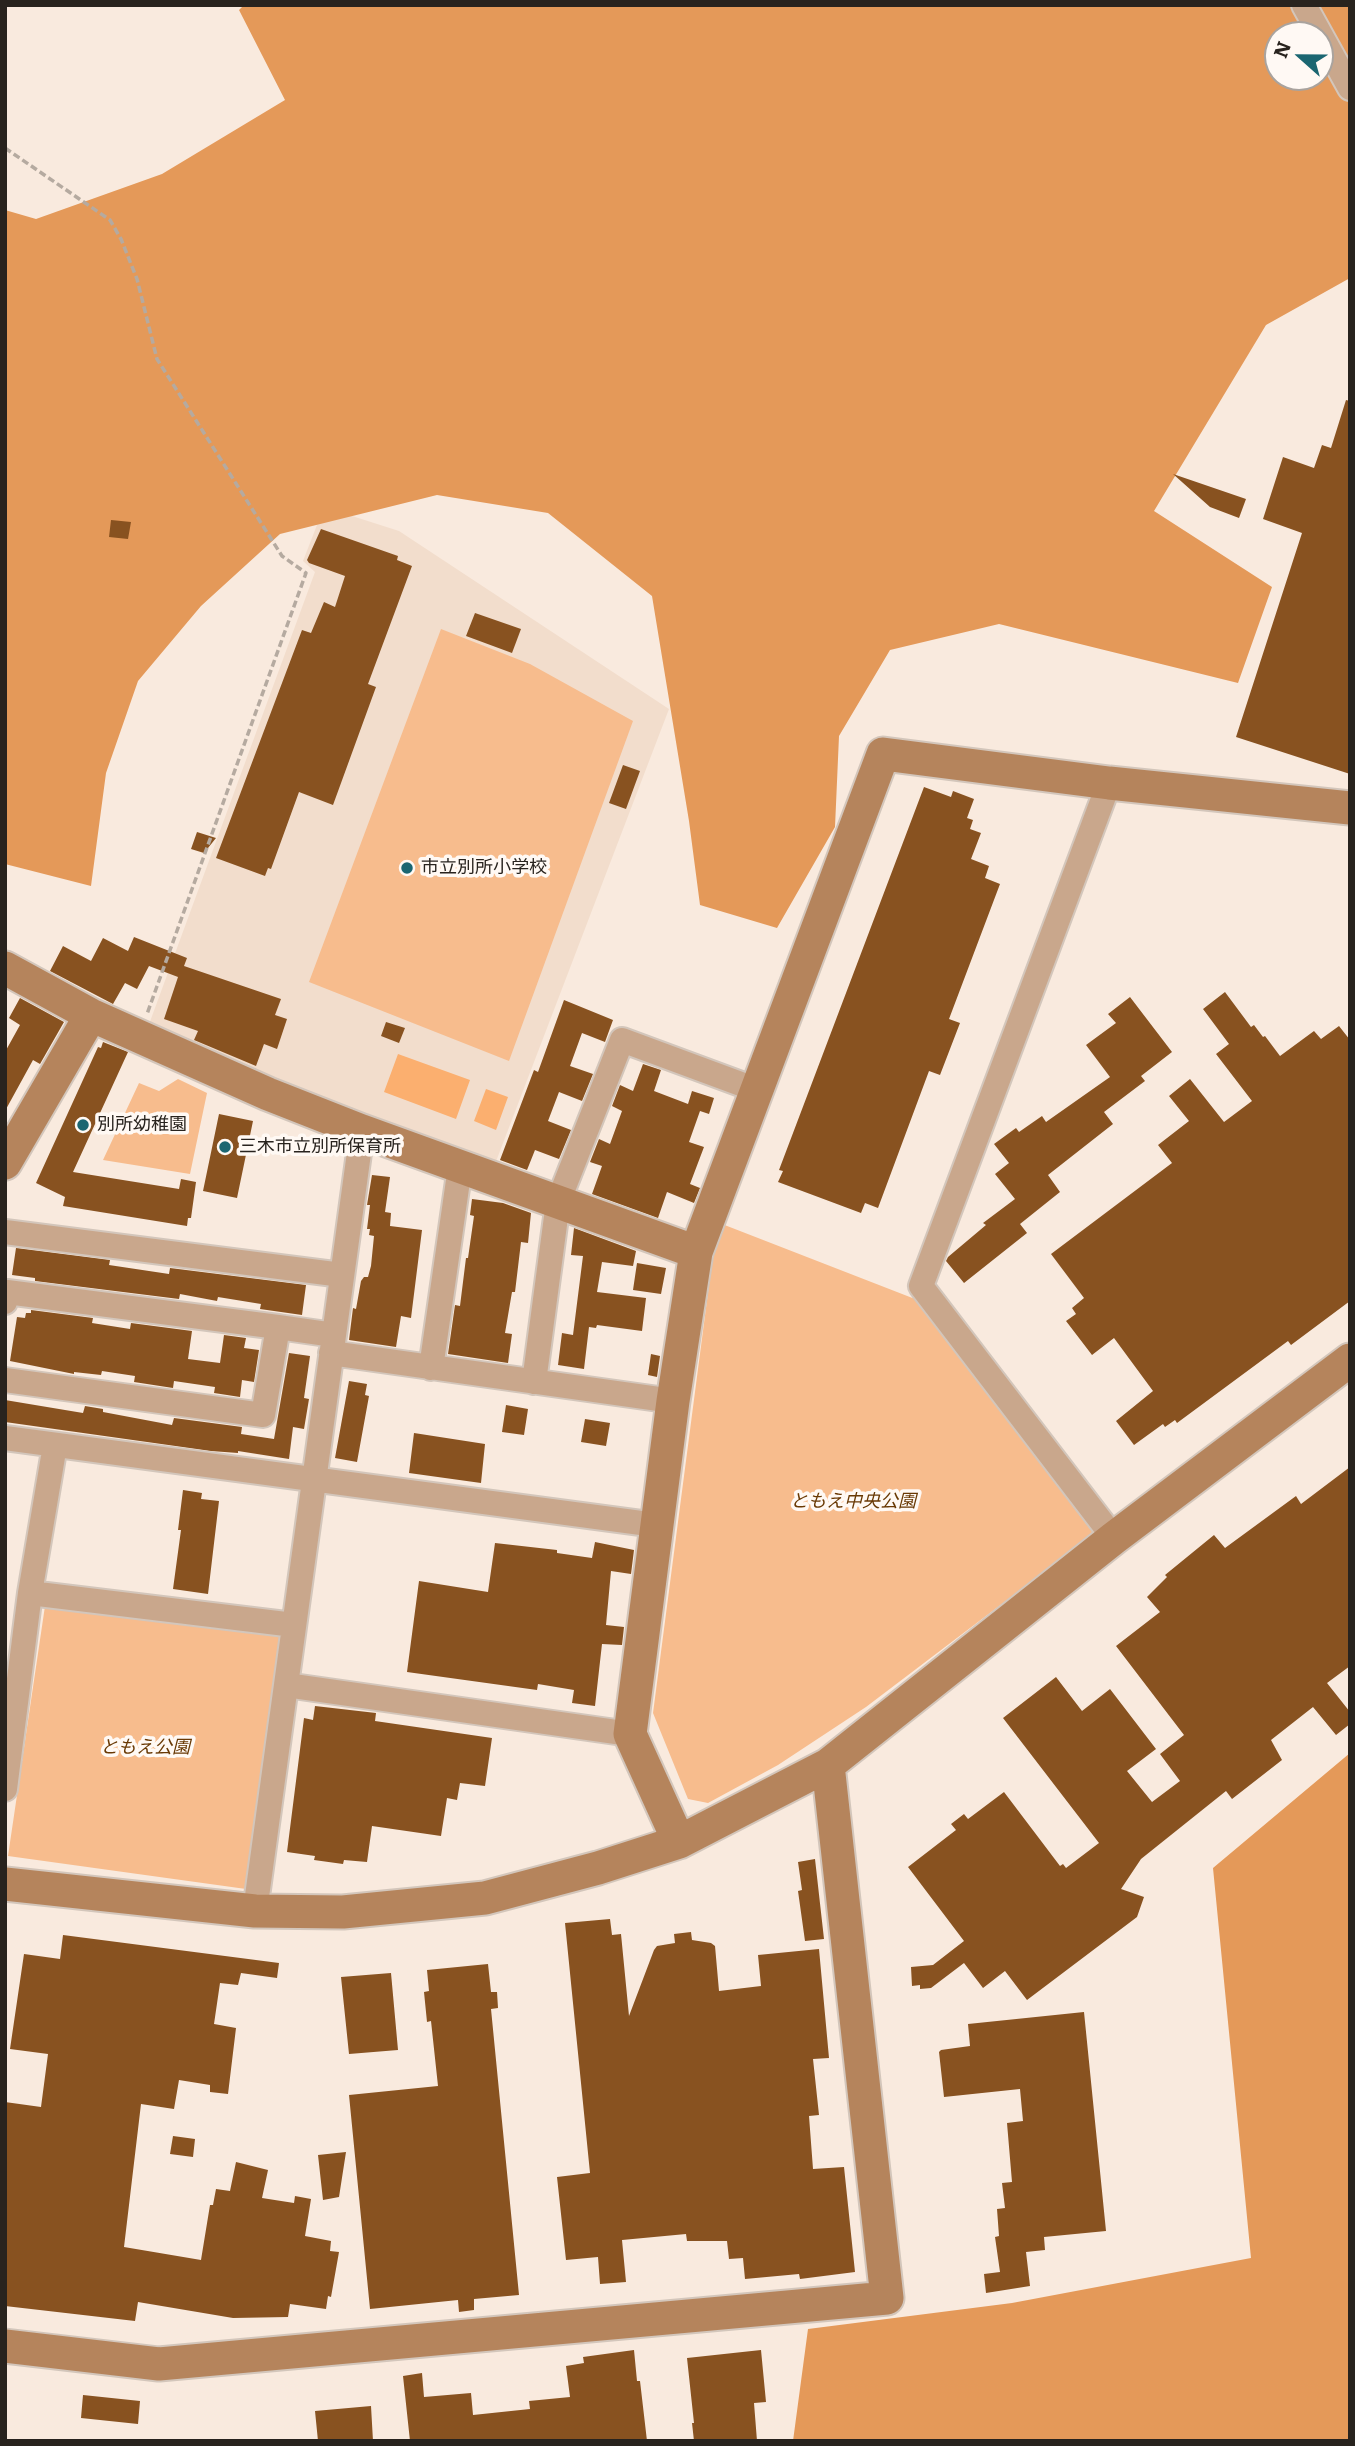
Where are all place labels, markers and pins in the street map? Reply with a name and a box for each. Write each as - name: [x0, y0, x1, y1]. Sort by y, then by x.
- place label: 市立別所小学校: [421, 857, 547, 879]
- marker: 市立別所小学校: [399, 860, 415, 876]
- place label: 別所幼稚園: [97, 1114, 187, 1136]
- marker: 別所幼稚園: [75, 1117, 91, 1133]
- place label: 三木市立別所保育所: [239, 1136, 401, 1158]
- marker: 三木市立別所保育所: [217, 1139, 233, 1155]

